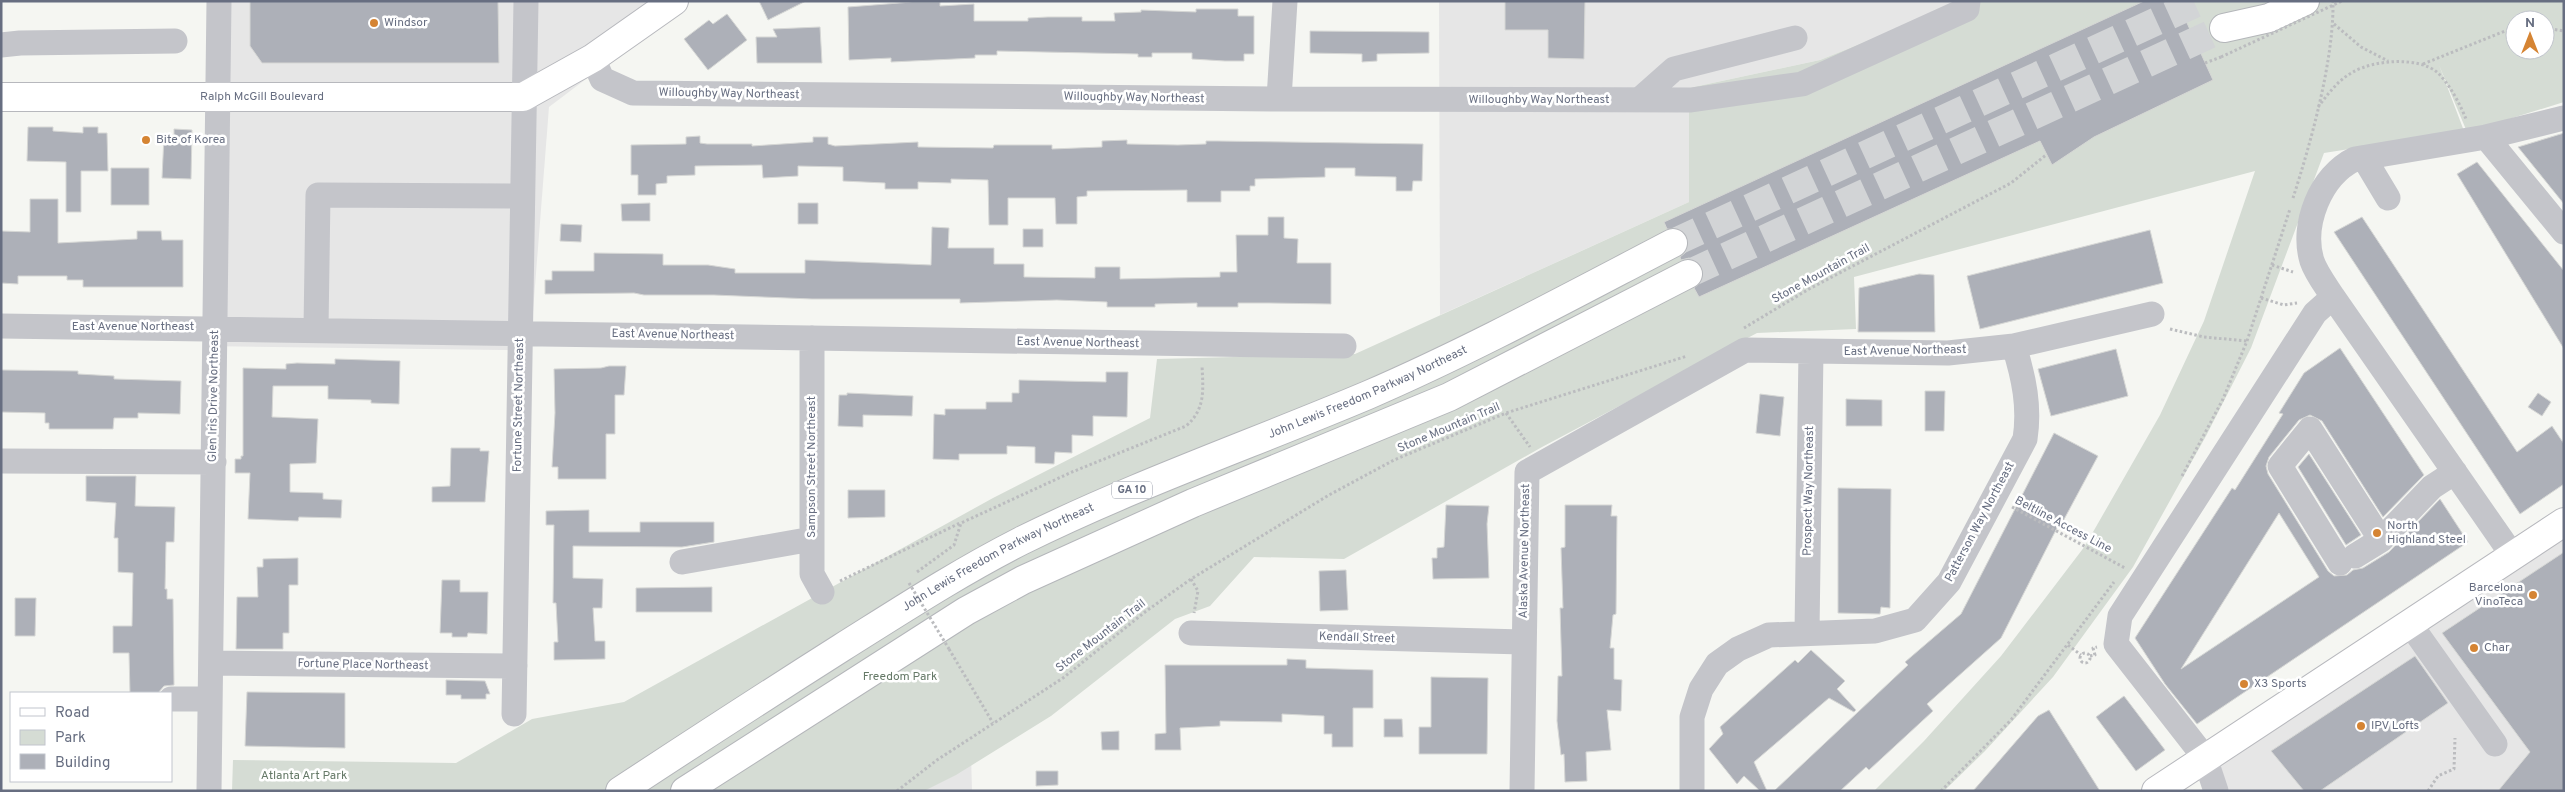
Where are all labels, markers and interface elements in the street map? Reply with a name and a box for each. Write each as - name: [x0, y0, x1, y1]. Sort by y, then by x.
- north arrow: [2505, 10, 2555, 60]
- place label: Windsor: [384, 15, 428, 31]
- text: N: [2525, 15, 2535, 32]
- marker: Windsor: [368, 17, 380, 29]
- street label: Willoughby Way Northeast: [658, 85, 800, 103]
- street label: Ralph McGill Boulevard: [200, 89, 324, 105]
- street label: Willoughby Way Northeast: [1063, 89, 1205, 107]
- street label: Willoughby Way Northeast: [1468, 92, 1610, 108]
- place label: Bite of Korea: [156, 132, 225, 148]
- marker: Bite of Korea: [140, 134, 152, 146]
- street label: Stone Mountain Trail: [1769, 240, 1873, 308]
- street label: East Avenue Northeast: [72, 319, 194, 335]
- street label: East Avenue Northeast: [611, 326, 735, 344]
- street label: Glen Iris Drive Northeast: [205, 330, 223, 462]
- street label: East Avenue Northeast: [1016, 334, 1140, 352]
- street label: Fortune Street Northeast: [510, 338, 528, 472]
- street label: John Lewis Freedom Parkway Northeast: [1266, 342, 1470, 443]
- street label: East Avenue Northeast: [1843, 342, 1967, 360]
- street label: Sampson Street Northeast: [804, 396, 820, 538]
- street label: Stone Mountain Trail: [1395, 399, 1503, 457]
- street label: Prospect Way Northeast: [1800, 426, 1818, 556]
- street label: Patterson Way Northeast: [1941, 459, 2019, 585]
- road number: GA 10: [1112, 482, 1152, 498]
- street label: Alaska Avenue Northeast: [1516, 483, 1534, 619]
- street label: Beltline Access Line: [2012, 493, 2114, 557]
- street label: John Lewis Freedom Parkway Northeast: [899, 500, 1097, 615]
- place label: North Highland Steel: [2387, 518, 2466, 548]
- marker: North Highland Steel: [2371, 527, 2383, 539]
- place label: Barcelona VinoTeca: [2469, 580, 2523, 610]
- marker: Barcelona VinoTeca: [2527, 589, 2539, 601]
- street label: Stone Mountain Trail: [1053, 596, 1149, 676]
- street label: Kendall Street: [1319, 629, 1395, 647]
- place label: Char: [2484, 640, 2510, 656]
- marker: Char: [2468, 642, 2480, 654]
- street label: Fortune Place Northeast: [297, 656, 429, 674]
- park label: Freedom Park: [863, 669, 937, 685]
- place label: X3 Sports: [2254, 676, 2307, 692]
- marker: X3 Sports: [2238, 678, 2250, 690]
- legend: [10, 692, 172, 782]
- text: Road: [55, 704, 90, 723]
- place label: IPV Lofts: [2371, 718, 2419, 734]
- marker: IPV Lofts: [2355, 720, 2367, 732]
- text: Park: [55, 729, 86, 748]
- text: Building: [55, 754, 110, 773]
- park label: Atlanta Art Park: [261, 768, 347, 784]

